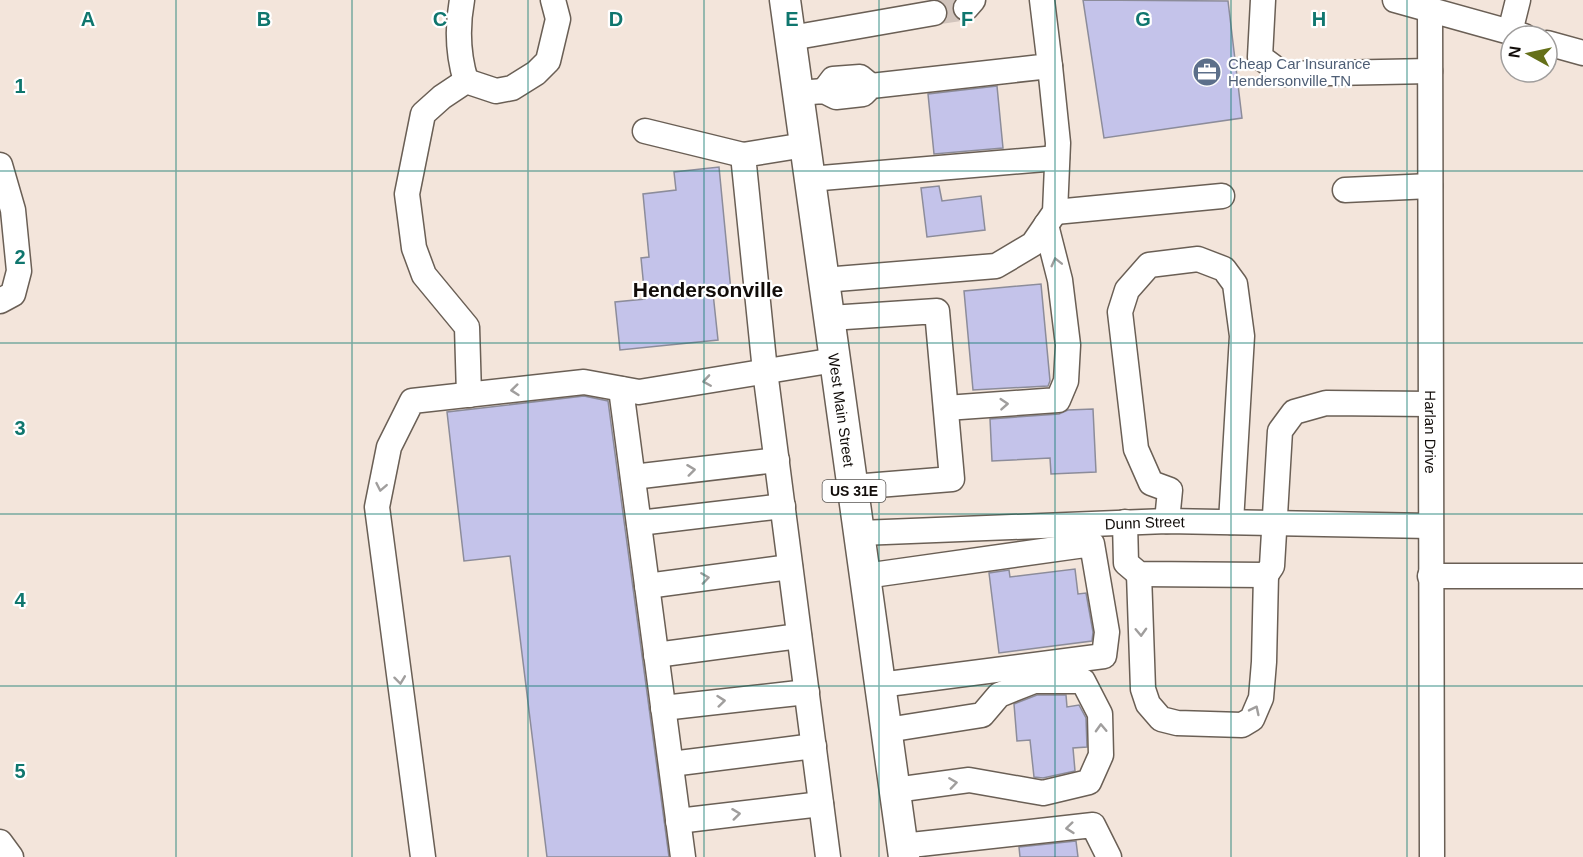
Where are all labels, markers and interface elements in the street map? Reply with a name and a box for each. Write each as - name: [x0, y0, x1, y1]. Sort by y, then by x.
- text: A: [81, 8, 95, 30]
- text: B: [257, 8, 271, 30]
- text: C: [433, 8, 447, 30]
- text: D: [609, 8, 623, 30]
- text: E: [785, 8, 799, 30]
- text: F: [961, 8, 973, 30]
- text: G: [1135, 8, 1151, 30]
- text: H: [1312, 8, 1326, 30]
- north arrow: [1499, 24, 1559, 84]
- text: N: [1505, 45, 1524, 59]
- place label: Cheap Car Insurance Hendersonville TN: [1228, 55, 1371, 89]
- office icon: Cheap Car Insurance Hendersonville TN: [1191, 56, 1223, 88]
- text: 1: [14, 75, 26, 97]
- text: 2: [14, 246, 26, 268]
- one-way arrow: [1050, 257, 1063, 267]
- district label: Hendersonville: [633, 278, 783, 301]
- street label: West Main Street: [826, 352, 858, 469]
- one-way arrow: [703, 374, 712, 386]
- one-way arrow: [510, 383, 519, 396]
- street label: Harlan Drive: [1422, 390, 1440, 474]
- one-way arrow: [1000, 398, 1009, 411]
- text: 3: [14, 417, 26, 439]
- one-way arrow: [687, 464, 696, 476]
- road number: US 31E: [822, 480, 886, 502]
- one-way arrow: [375, 481, 388, 491]
- street label: Dunn Street: [1104, 512, 1186, 532]
- one-way arrow: [701, 573, 710, 585]
- text: 4: [14, 589, 26, 611]
- one-way arrow: [1135, 628, 1147, 637]
- one-way arrow: [393, 675, 405, 684]
- one-way arrow: [717, 696, 726, 708]
- one-way arrow: [1248, 705, 1260, 716]
- one-way arrow: [1094, 724, 1107, 733]
- text: 5: [14, 760, 26, 782]
- one-way arrow: [948, 777, 957, 789]
- one-way arrow: [732, 808, 741, 821]
- one-way arrow: [1066, 821, 1075, 834]

